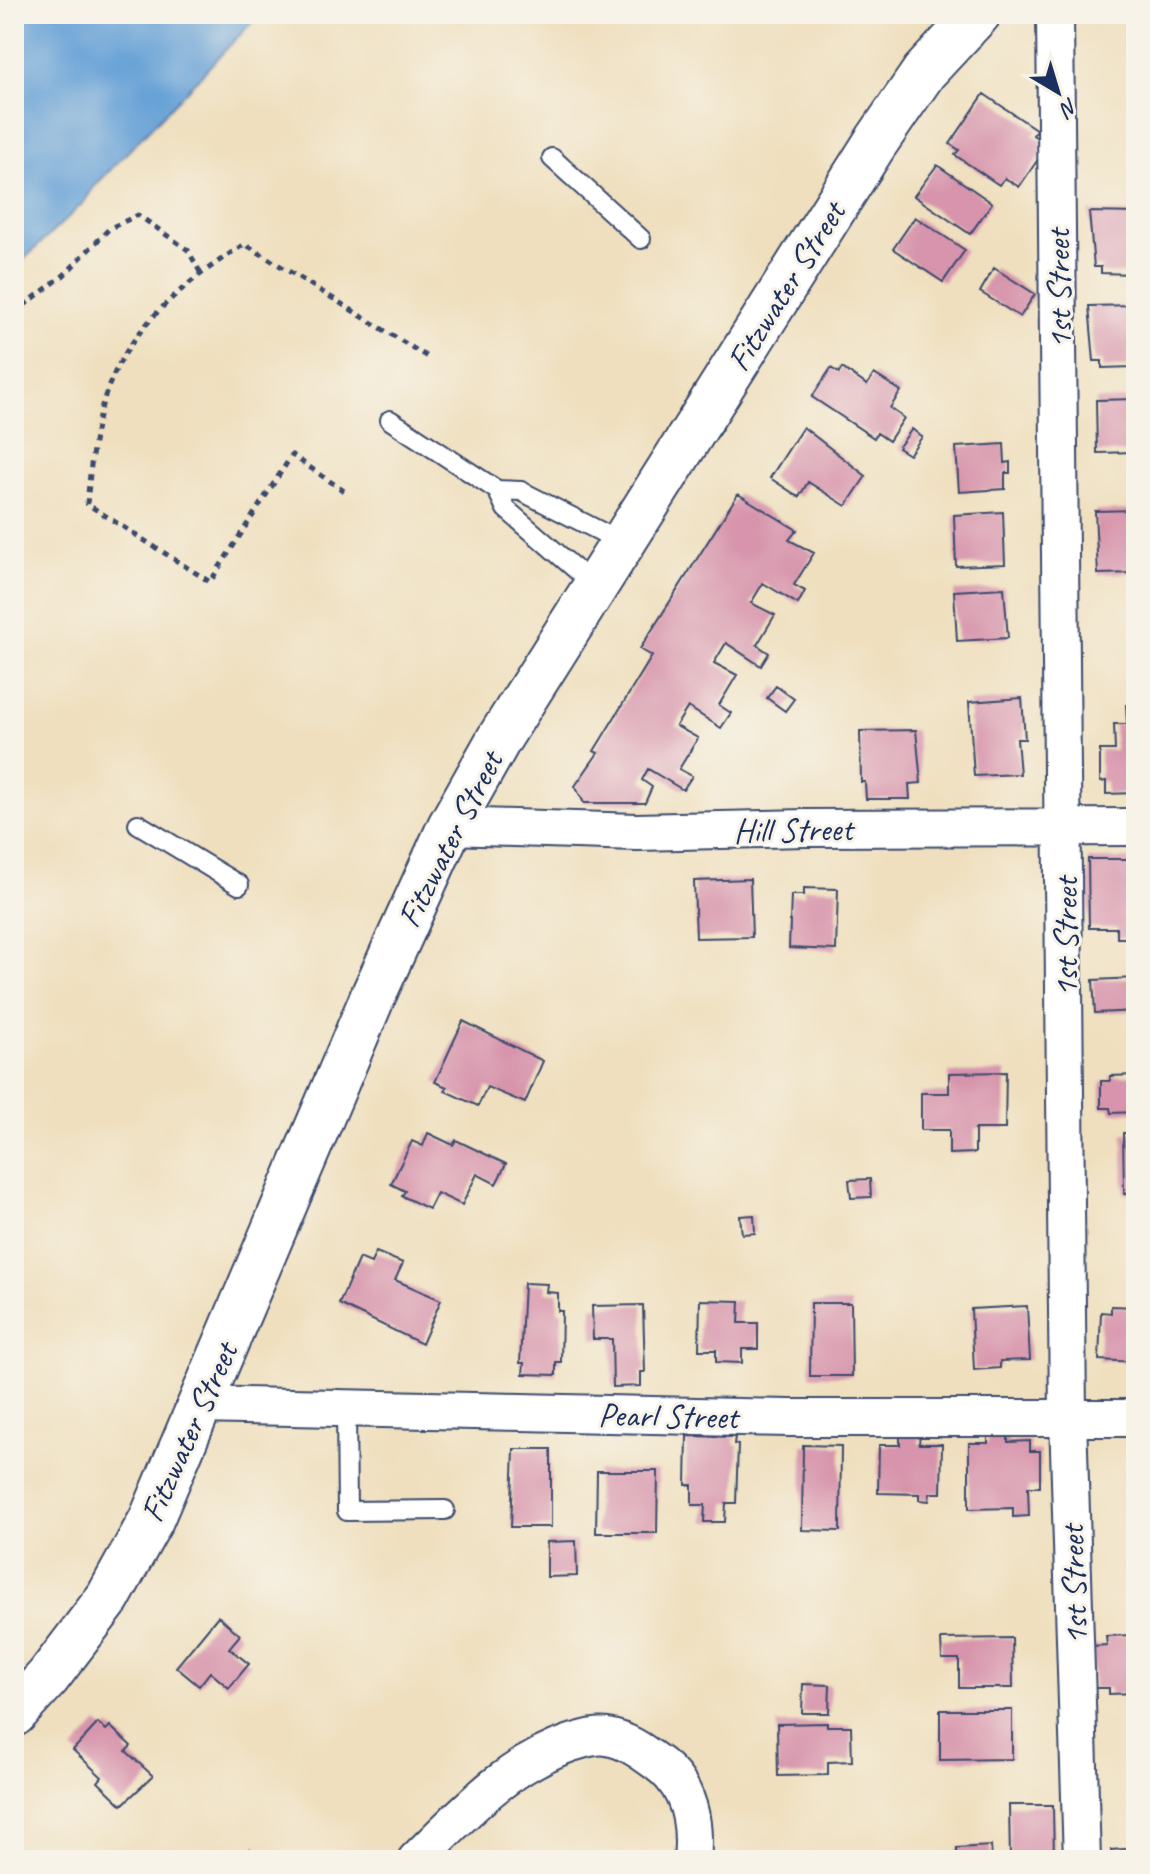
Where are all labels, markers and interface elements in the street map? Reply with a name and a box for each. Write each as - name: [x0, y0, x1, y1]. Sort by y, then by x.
- north arrow: [1018, 52, 1098, 132]
- text: N: [1053, 92, 1084, 124]
- street label: Fitzwater Street: [716, 191, 856, 379]
- street label: 1st Street: [1036, 225, 1081, 349]
- street label: Fitzwater Street: [387, 741, 514, 934]
- street label: Hill Street: [733, 807, 857, 852]
- street label: 1st Street: [1044, 873, 1087, 997]
- street label: Fitzwater Street: [130, 1333, 249, 1528]
- street label: Pearl Street: [598, 1393, 742, 1438]
- street label: 1st Street: [1050, 1521, 1097, 1646]

